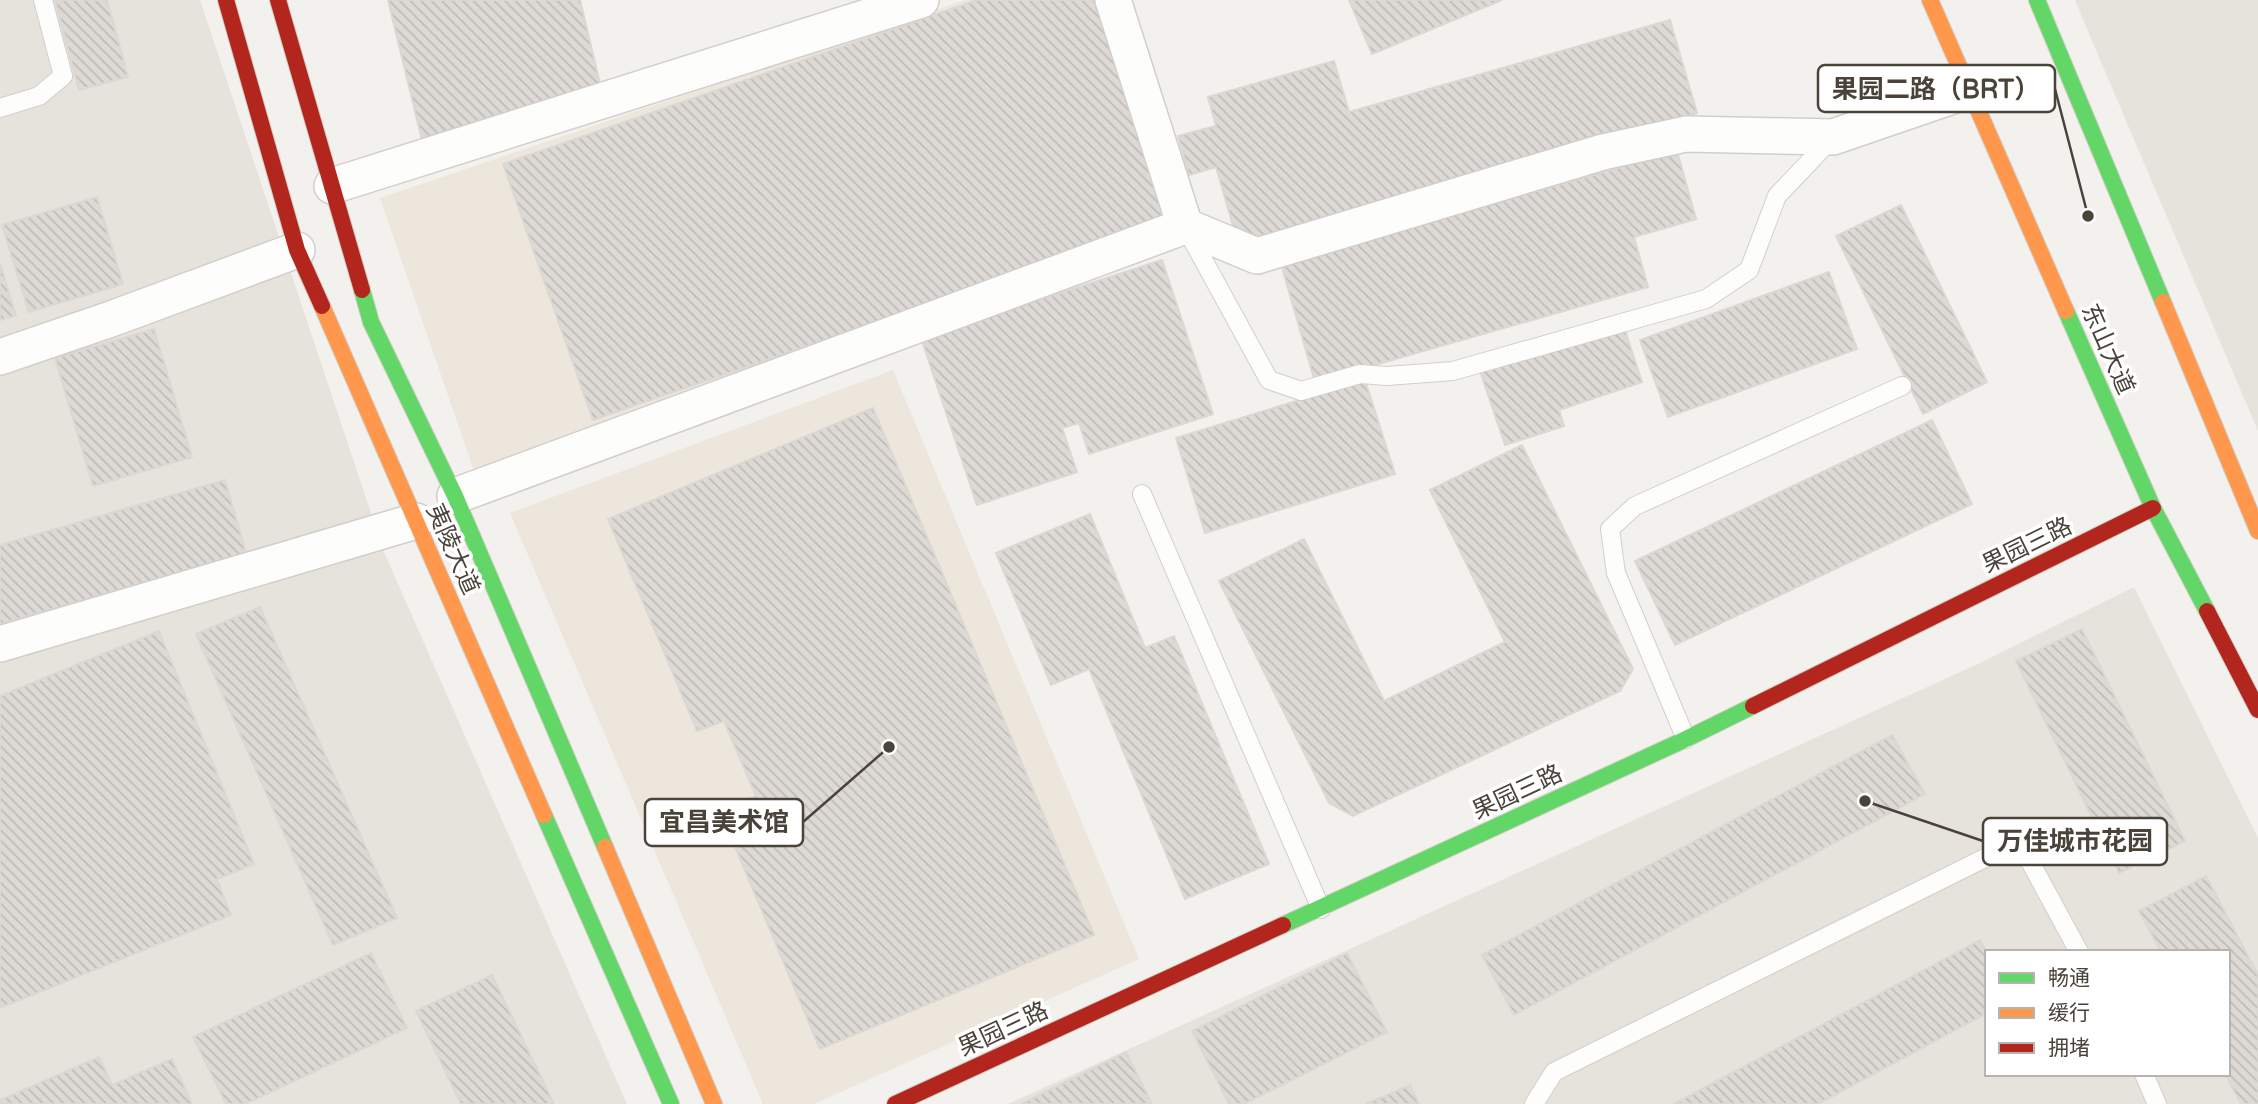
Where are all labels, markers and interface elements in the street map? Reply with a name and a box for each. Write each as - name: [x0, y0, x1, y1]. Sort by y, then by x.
- callout: 果园二路（BRT）: [1818, 65, 2055, 112]
- text: 果园二路（BRT）: [1832, 74, 2040, 105]
- street label: 东山大道: [2075, 299, 2140, 399]
- street label: 夷陵大道: [420, 499, 485, 599]
- street label: 果园三路: [1978, 511, 2077, 580]
- street label: 果园三路: [1468, 759, 1567, 826]
- callout: 宜昌美术馆: [645, 799, 803, 846]
- text: 宜昌美术馆: [659, 807, 789, 838]
- callout: 万佳城市花园: [1983, 818, 2167, 865]
- text: 万佳城市花园: [1997, 826, 2153, 857]
- legend: [1985, 950, 2230, 1076]
- text: 畅通: [2048, 966, 2090, 991]
- street label: 果园三路: [954, 996, 1053, 1063]
- text: 缓行: [2048, 1001, 2090, 1026]
- text: 拥堵: [2048, 1036, 2090, 1061]

